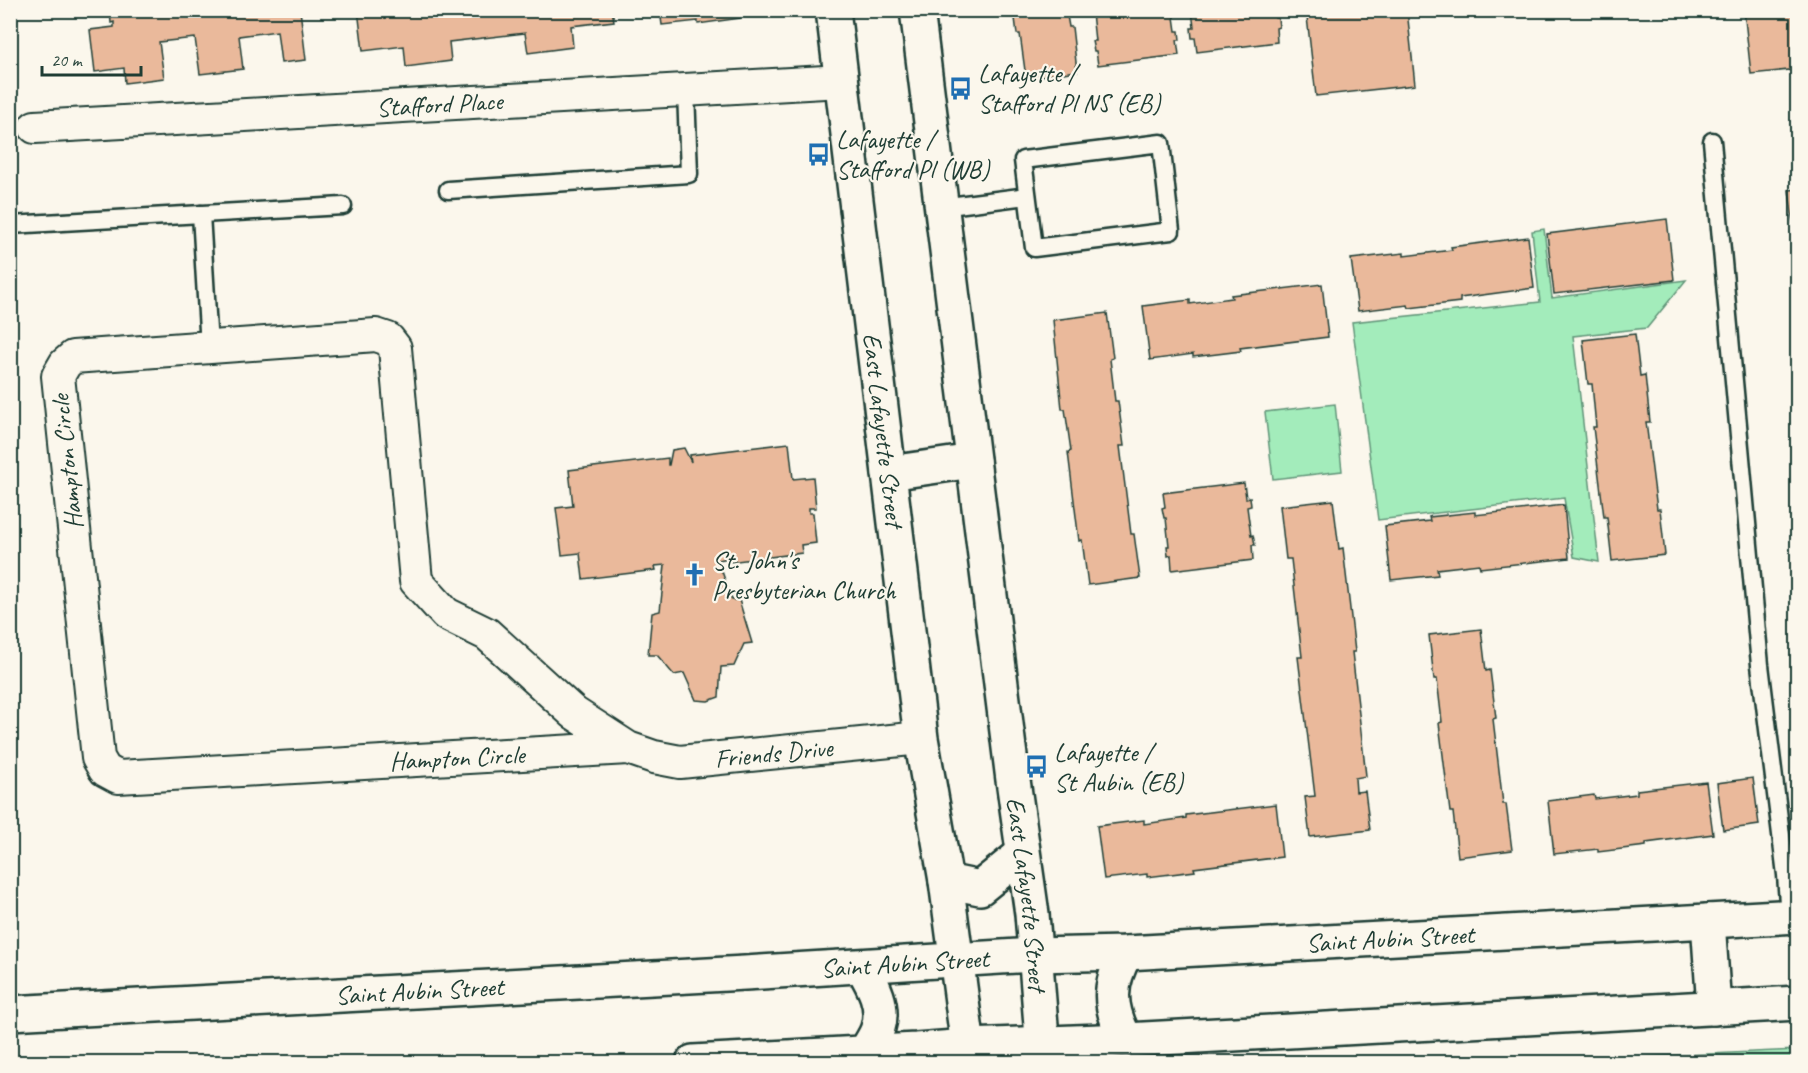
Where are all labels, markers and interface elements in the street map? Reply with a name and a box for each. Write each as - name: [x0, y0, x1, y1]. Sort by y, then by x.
- scale bar: [42, 39, 141, 77]
- text: 20 m: [51, 49, 84, 71]
- place label: Lafayette / Stafford Pl NS (EB): [978, 57, 1162, 120]
- bus stop icon: Lafayette / Stafford Pl NS (EB): [947, 75, 973, 101]
- street label: Stafford Place: [375, 84, 506, 124]
- place label: Lafayette / Stafford Pl (WB): [836, 123, 991, 186]
- bus stop icon: Lafayette / Stafford Pl (WB): [805, 141, 831, 167]
- street label: East Lafayette Street: [856, 331, 912, 532]
- street label: Hampton Circle: [43, 391, 90, 531]
- place label: St. John's Presbyterian Church: [712, 544, 897, 607]
- church icon: St. John's Presbyterian Church: [681, 562, 707, 588]
- street label: Friends Drive: [713, 730, 835, 775]
- place label: Lafayette / St Aubin (EB): [1054, 736, 1184, 799]
- street label: Hampton Circle: [389, 738, 528, 778]
- bus stop icon: Lafayette / St Aubin (EB): [1023, 754, 1049, 780]
- street label: East Lafayette Street: [999, 795, 1055, 996]
- street label: Saint Aubin Street: [1305, 917, 1477, 960]
- street label: Saint Aubin Street: [820, 941, 992, 985]
- street label: Saint Aubin Street: [334, 970, 507, 1012]

